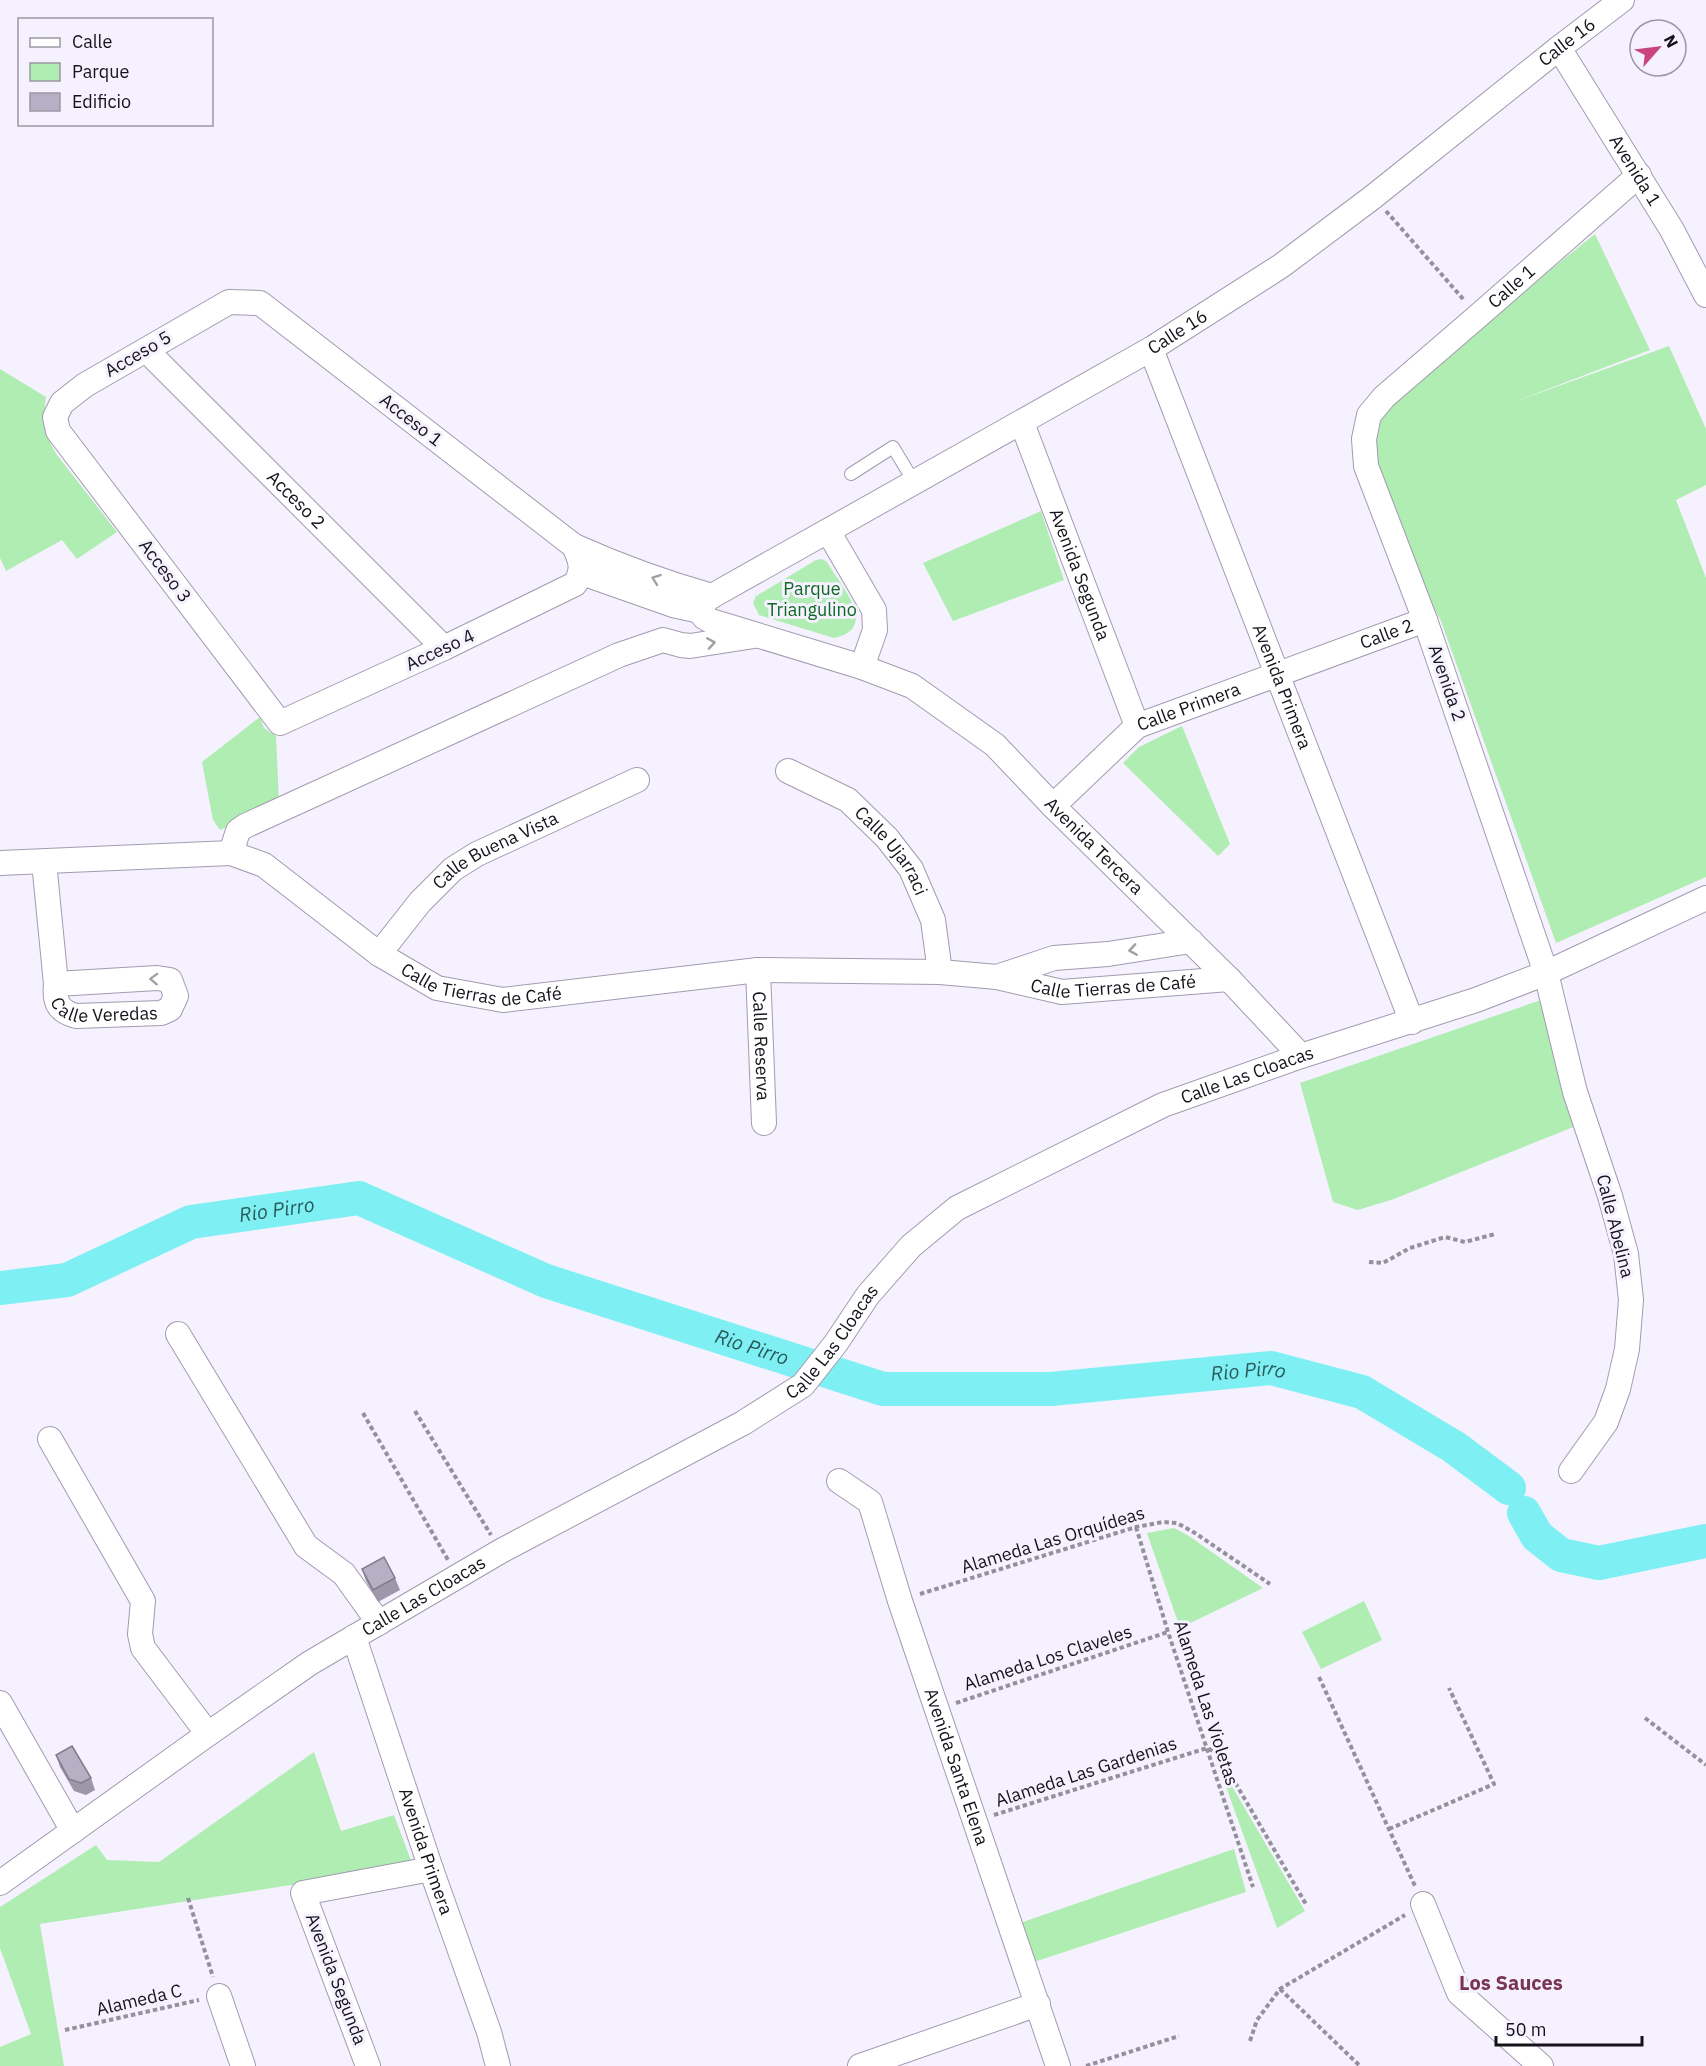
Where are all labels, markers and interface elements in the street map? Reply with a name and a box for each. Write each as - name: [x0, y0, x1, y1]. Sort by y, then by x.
- street label: Calle 16: [1533, 12, 1600, 71]
- legend: [18, 18, 213, 126]
- north arrow: [1628, 18, 1688, 78]
- text: Calle: [72, 30, 112, 53]
- text: N: [1660, 31, 1683, 51]
- text: Parque: [72, 60, 130, 83]
- text: Edificio: [72, 90, 131, 113]
- street label: Avenida 1: [1605, 130, 1666, 210]
- street label: Calle 1: [1483, 259, 1540, 313]
- street label: Calle 16: [1143, 304, 1211, 359]
- street label: Acceso 5: [100, 325, 175, 382]
- street label: Acceso 1: [375, 388, 447, 451]
- street label: Acceso 2: [262, 466, 330, 534]
- street label: Avenida Segunda: [1045, 505, 1116, 644]
- street label: Acceso 3: [134, 535, 197, 607]
- one-way arrow: [651, 573, 662, 586]
- park label: Parque Triangulino: [767, 577, 857, 621]
- street label: Calle 2: [1356, 613, 1416, 654]
- street label: Avenida Primera: [1248, 620, 1317, 753]
- street label: Acceso 4: [402, 624, 478, 675]
- one-way arrow: [707, 637, 716, 649]
- street label: Avenida 2: [1424, 641, 1471, 724]
- street label: Calle Primera: [1134, 677, 1244, 736]
- street label: Avenida Tercera: [1040, 792, 1149, 900]
- street label: Calle Ujarraci: [850, 801, 933, 898]
- street label: Calle Buena Vista: [427, 806, 562, 894]
- one-way arrow: [1128, 943, 1138, 956]
- street label: Calle Tierras de Café: [397, 957, 563, 1011]
- street label: Calle Tierras de Café: [1028, 970, 1197, 1003]
- one-way arrow: [150, 973, 159, 986]
- street label: Calle Reserva: [748, 991, 775, 1102]
- street label: Calle Veredas: [45, 993, 158, 1027]
- street label: Calle Las Cloacas: [1177, 1041, 1316, 1109]
- street label: Calle Abelina: [1592, 1172, 1640, 1280]
- water label: Rio Pirro: [237, 1191, 316, 1228]
- street label: Calle Las Cloacas: [781, 1279, 883, 1404]
- water label: Rio Pirro: [712, 1322, 792, 1371]
- water label: Rio Pirro: [1209, 1354, 1290, 1387]
- street label: Alameda Las Orquídeas: [958, 1501, 1147, 1578]
- street label: Calle Las Cloacas: [357, 1551, 490, 1641]
- street label: Alameda Las Violetas: [1169, 1617, 1244, 1788]
- street label: Alameda Los Claveles: [961, 1619, 1135, 1696]
- street label: Avenida Santa Elena: [919, 1685, 994, 1849]
- street label: Alameda Las Gardenias: [992, 1731, 1180, 1812]
- street label: Avenida Primera: [394, 1785, 458, 1918]
- street label: Avenida Segunda: [301, 1910, 372, 2048]
- district label: Los Sauces: [1459, 1969, 1563, 1996]
- street label: Alameda C: [94, 1979, 184, 2021]
- scale bar: [1496, 2009, 1642, 2047]
- text: 50 m: [1505, 2018, 1547, 2041]

